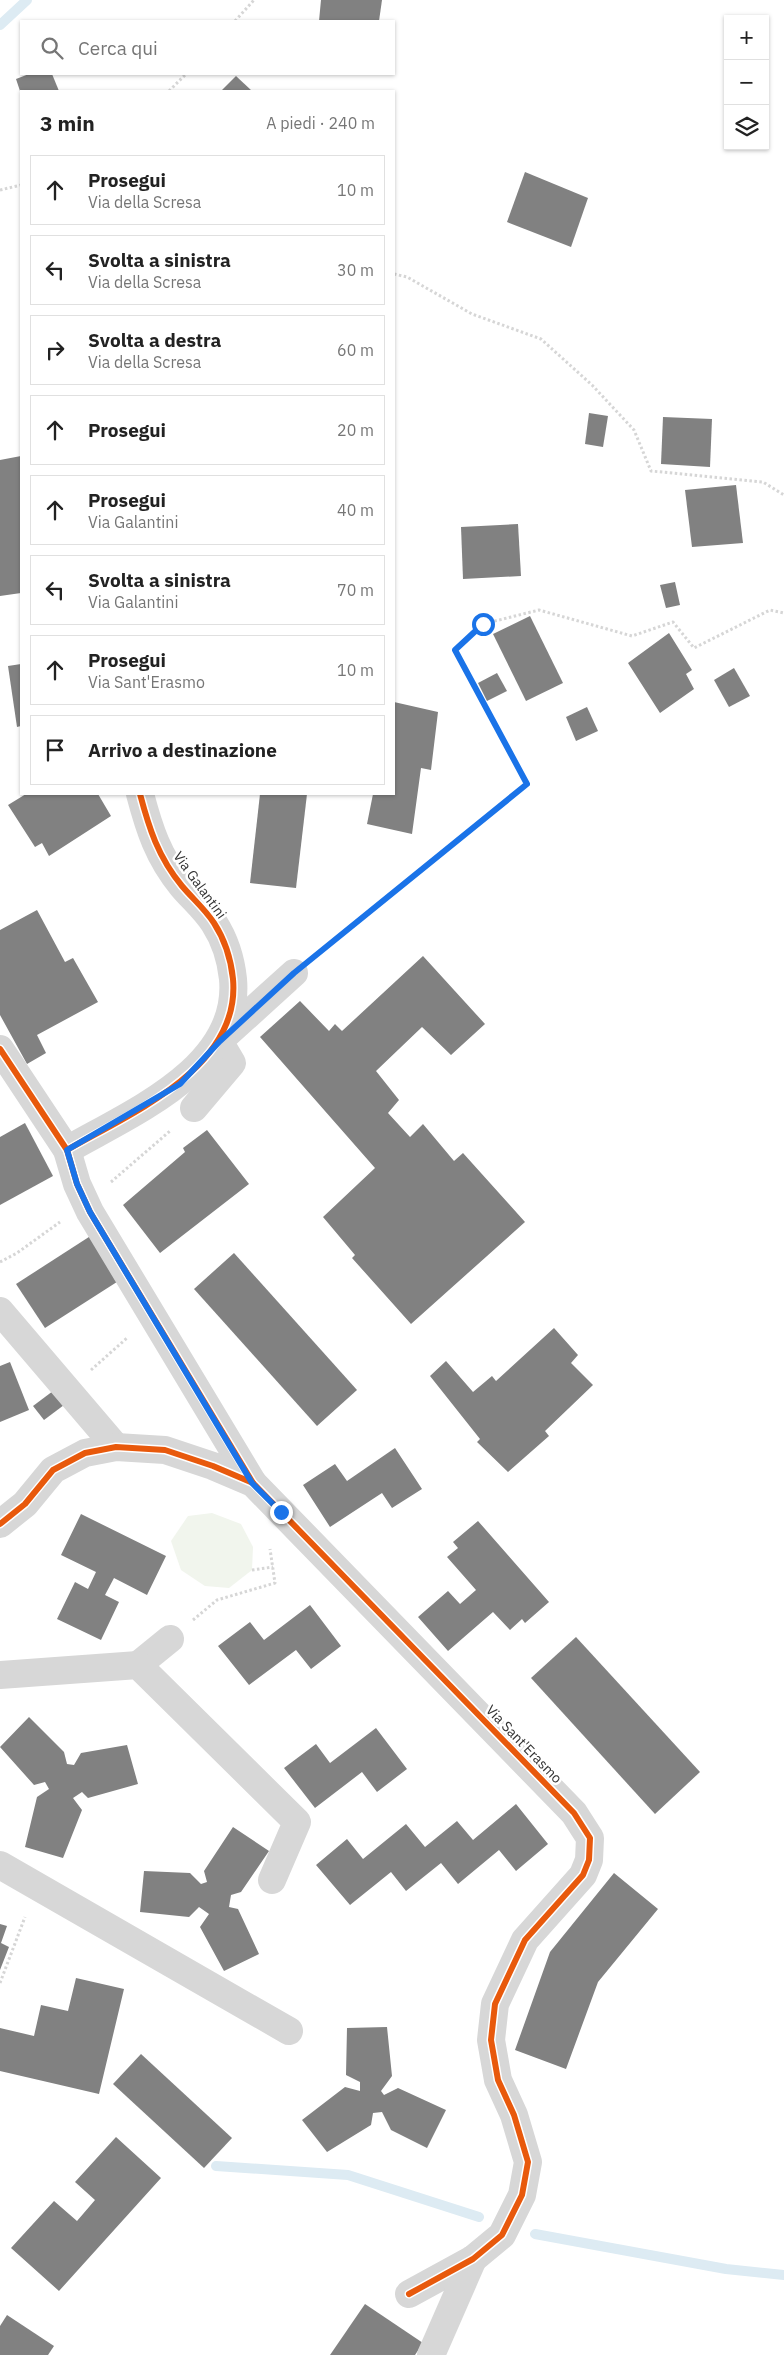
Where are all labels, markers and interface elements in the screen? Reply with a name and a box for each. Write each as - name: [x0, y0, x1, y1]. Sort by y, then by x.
- map controls: [724, 15, 769, 150]
- button: +: [724, 15, 769, 60]
- search box: [20, 20, 395, 75]
- icon: search: [38, 34, 66, 62]
- text: Cerca qui: [78, 36, 158, 60]
- button: −: [724, 60, 769, 105]
- button: layers: [724, 105, 769, 150]
- text: 3 min: [40, 109, 95, 137]
- text: A piedi · 240 m: [266, 113, 375, 133]
- text: Prosegui: [88, 168, 166, 192]
- icon: ahead: [41, 176, 69, 204]
- text: 10 m: [337, 180, 374, 200]
- text: Via della Scresa: [88, 192, 201, 212]
- text: Svolta a sinistra: [88, 248, 231, 272]
- icon: left: [41, 256, 69, 284]
- text: 30 m: [337, 260, 374, 280]
- text: Via della Scresa: [88, 272, 201, 292]
- text: Svolta a destra: [88, 328, 221, 352]
- icon: right: [41, 336, 69, 364]
- text: 60 m: [337, 340, 374, 360]
- text: Via della Scresa: [88, 352, 201, 372]
- icon: ahead: [41, 416, 69, 444]
- text: Prosegui: [88, 418, 166, 442]
- text: 20 m: [337, 420, 374, 440]
- text: Prosegui: [88, 488, 166, 512]
- icon: ahead: [41, 496, 69, 524]
- text: 40 m: [337, 500, 374, 520]
- text: Via Galantini: [88, 512, 178, 532]
- text: Svolta a sinistra: [88, 568, 231, 592]
- icon: left: [41, 576, 69, 604]
- text: 70 m: [337, 580, 374, 600]
- text: Via Galantini: [88, 592, 178, 612]
- route start: [472, 613, 495, 636]
- text: Prosegui: [88, 648, 166, 672]
- icon: ahead: [41, 656, 69, 684]
- text: 10 m: [337, 660, 374, 680]
- text: Via Sant'Erasmo: [88, 672, 205, 692]
- icon: arrive: [41, 736, 69, 764]
- text: Arrivo a destinazione: [88, 738, 277, 762]
- street label: Via Galantini: [169, 848, 231, 922]
- route end: [270, 1501, 293, 1524]
- street label: Via Sant'Erasmo: [482, 1701, 566, 1787]

